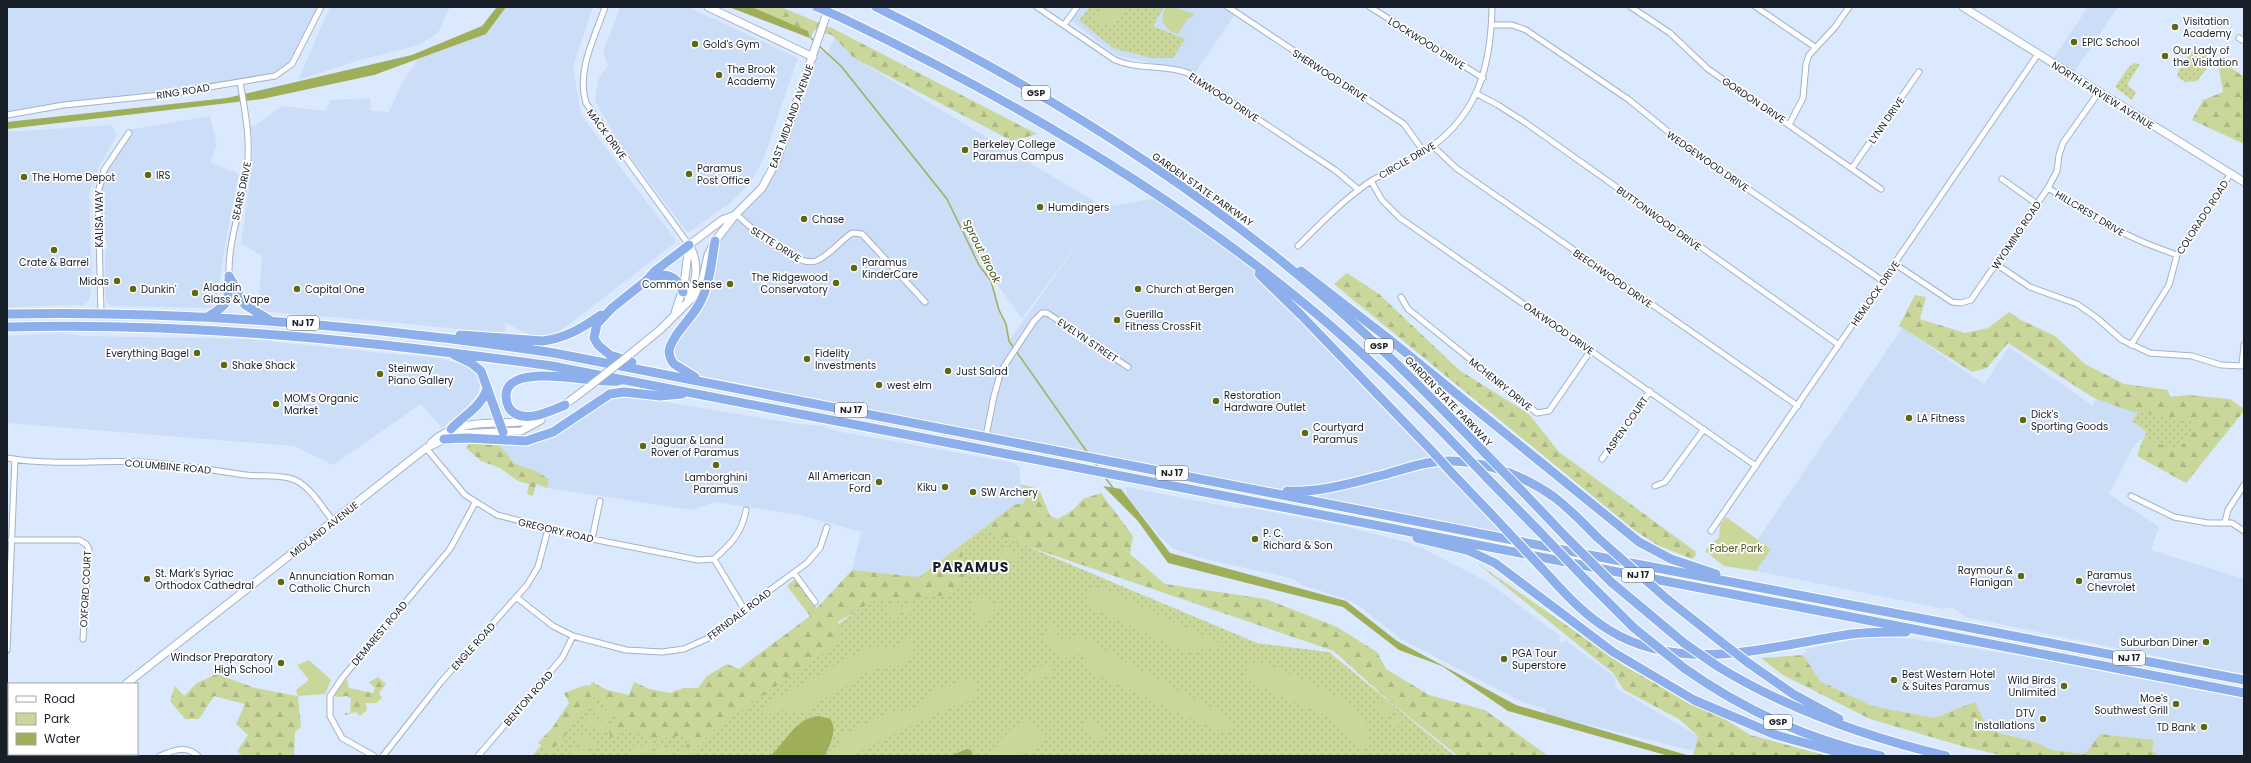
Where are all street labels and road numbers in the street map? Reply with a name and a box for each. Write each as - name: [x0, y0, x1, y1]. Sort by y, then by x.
- street label: LOCKWOOD DRIVE: [1385, 14, 1468, 73]
- street label: SHERWOOD DRIVE: [1289, 46, 1370, 105]
- street label: NORTH FARVIEW AVENUE: [2049, 58, 2157, 133]
- street label: EAST MIDLAND AVENUE: [766, 62, 817, 170]
- street label: ELMWOOD DRIVE: [1186, 69, 1262, 126]
- street label: GORDON DRIVE: [1719, 74, 1789, 127]
- street label: RING ROAD: [155, 80, 211, 103]
- road number: GSP: [1022, 86, 1050, 100]
- street label: LYNN DRIVE: [1865, 94, 1908, 147]
- street label: MACK DRIVE: [583, 106, 630, 163]
- street label: WEDGEWOOD DRIVE: [1663, 127, 1752, 196]
- street label: CIRCLE DRIVE: [1376, 138, 1439, 183]
- street label: GARDEN STATE PARKWAY: [1149, 149, 1257, 230]
- street label: SEARS DRIVE: [228, 160, 255, 222]
- street label: COLORADO ROAD: [2173, 177, 2232, 257]
- street label: BUTTONWOOD DRIVE: [1613, 183, 1704, 254]
- street label: HILLCREST DRIVE: [2052, 187, 2127, 240]
- street label: KALISA WAY: [92, 190, 107, 248]
- street label: WYOMING ROAD: [1988, 198, 2045, 273]
- street label: SETTE DRIVE: [748, 223, 804, 266]
- street label: BEECHWOOD DRIVE: [1570, 245, 1655, 311]
- street label: HEMLOCK DRIVE: [1847, 258, 1904, 329]
- street label: OAKWOOD DRIVE: [1520, 298, 1597, 358]
- street label: EVELYN STREET: [1055, 315, 1121, 367]
- road number: NJ 17: [287, 316, 319, 330]
- road number: GSP: [1365, 339, 1393, 353]
- street label: GARDEN STATE PARKWAY: [1401, 353, 1496, 450]
- street label: MCHENRY DRIVE: [1466, 354, 1536, 415]
- street label: ASPEN COURT: [1601, 393, 1652, 457]
- road number: NJ 17: [835, 403, 867, 417]
- street label: COLUMBINE ROAD: [124, 455, 212, 478]
- road number: NJ 17: [1156, 466, 1188, 480]
- street label: MIDLAND AVENUE: [287, 498, 362, 561]
- street label: GREGORY ROAD: [517, 515, 595, 546]
- street label: OXFORD COURT: [76, 550, 95, 628]
- road number: NJ 17: [1622, 568, 1654, 582]
- street label: FERNDALE ROAD: [704, 585, 775, 644]
- street label: DEMAREST ROAD: [348, 598, 411, 669]
- street label: ENGLE ROAD: [448, 619, 499, 674]
- road number: NJ 17: [2113, 651, 2145, 665]
- street label: BENTON ROAD: [500, 667, 557, 729]
- road number: GSP: [1764, 715, 1792, 729]

